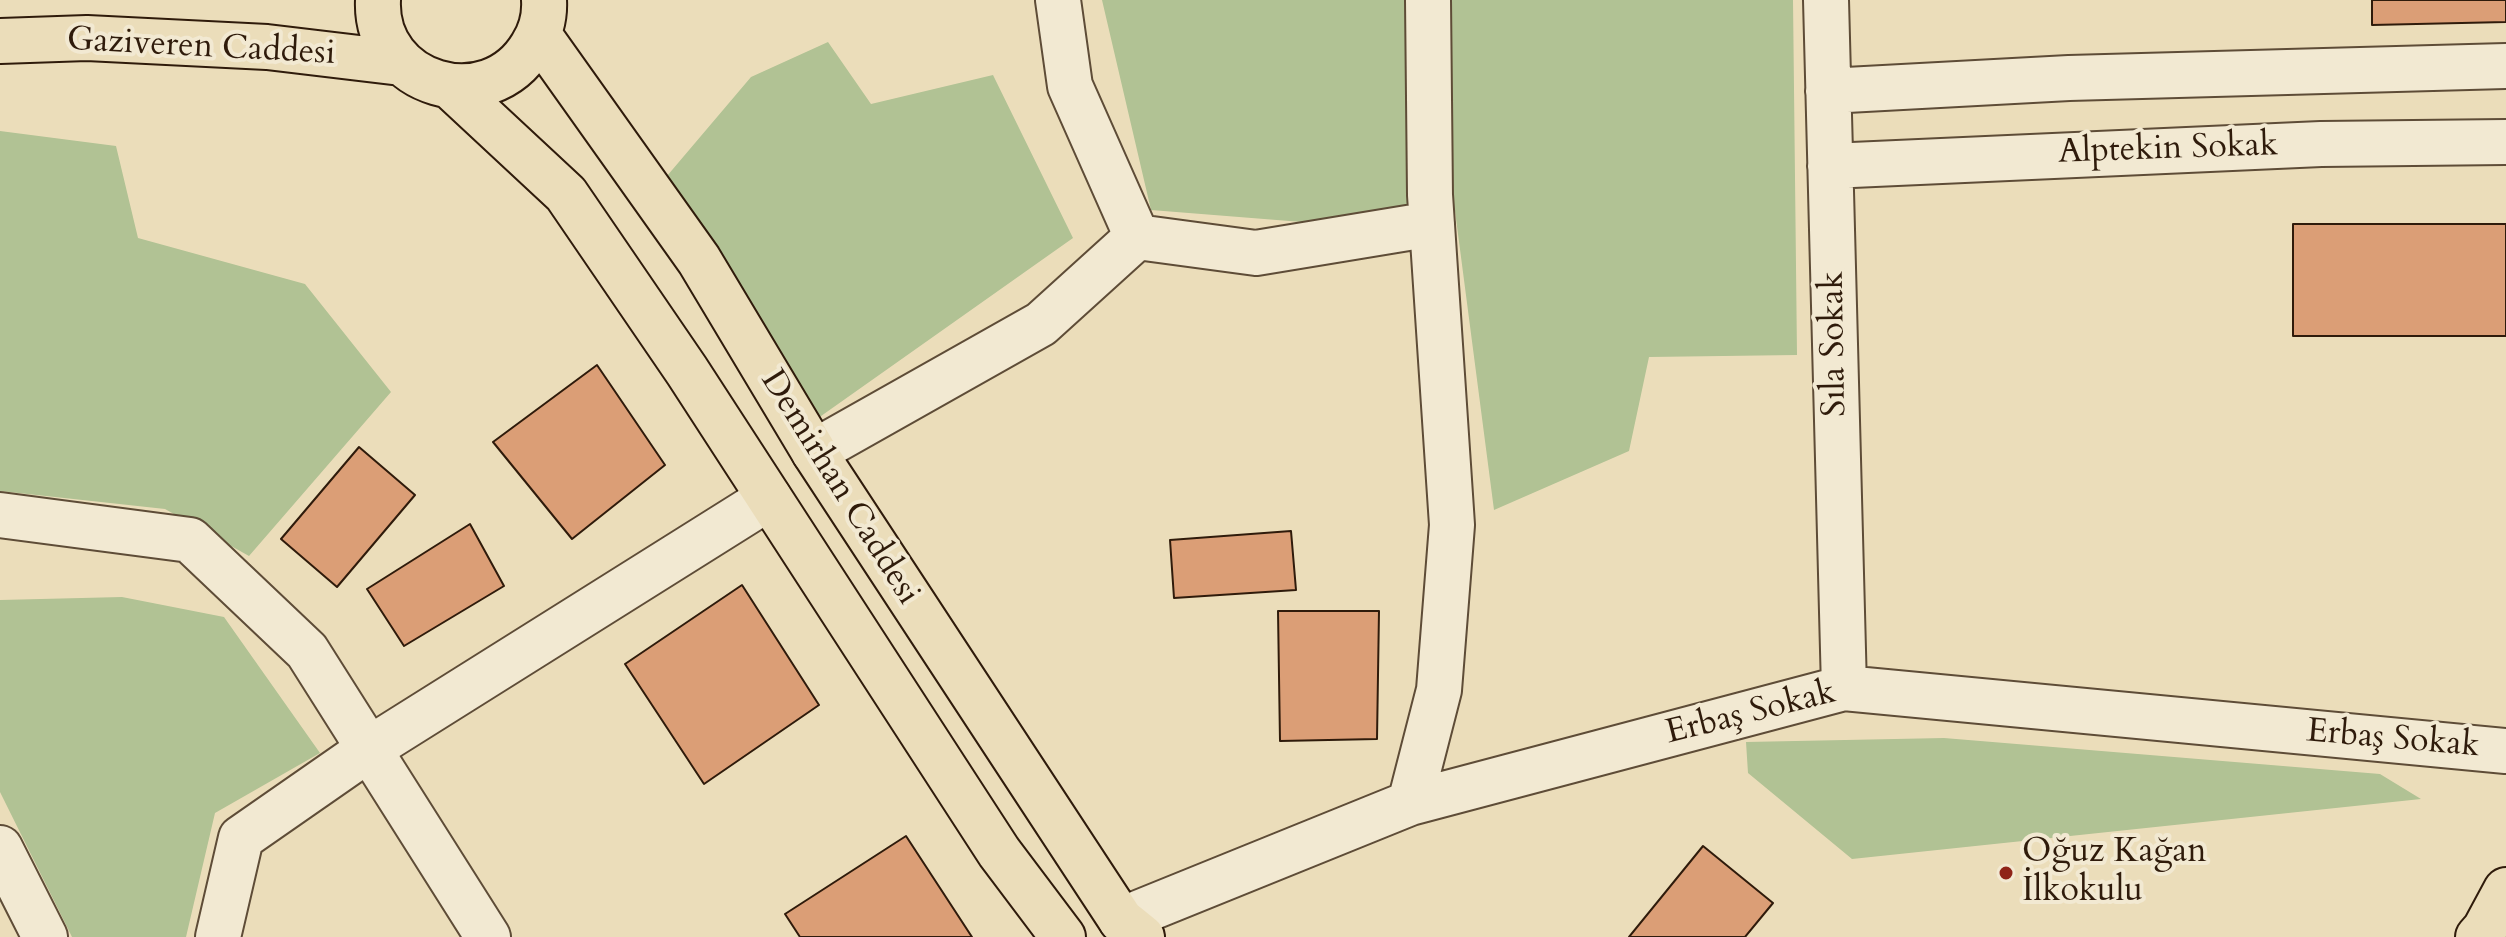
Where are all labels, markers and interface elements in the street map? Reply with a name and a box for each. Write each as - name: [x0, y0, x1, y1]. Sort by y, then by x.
- street label: Gaziveren Caddesi: [66, 21, 336, 75]
- street label: Alptekin Sokak: [2057, 126, 2279, 174]
- street label: Sıla Sokak: [1813, 271, 1857, 417]
- street label: Demirhan Caddesi: [750, 363, 928, 613]
- street label: Erbaş Sokak: [1662, 673, 1840, 755]
- street label: Erbaş Sokak: [2305, 712, 2481, 768]
- place label: Oğuz Kağan İlkokulu: [2022, 833, 2206, 912]
- marker: Oğuz Kağan İlkokulu: [1997, 864, 2015, 882]

